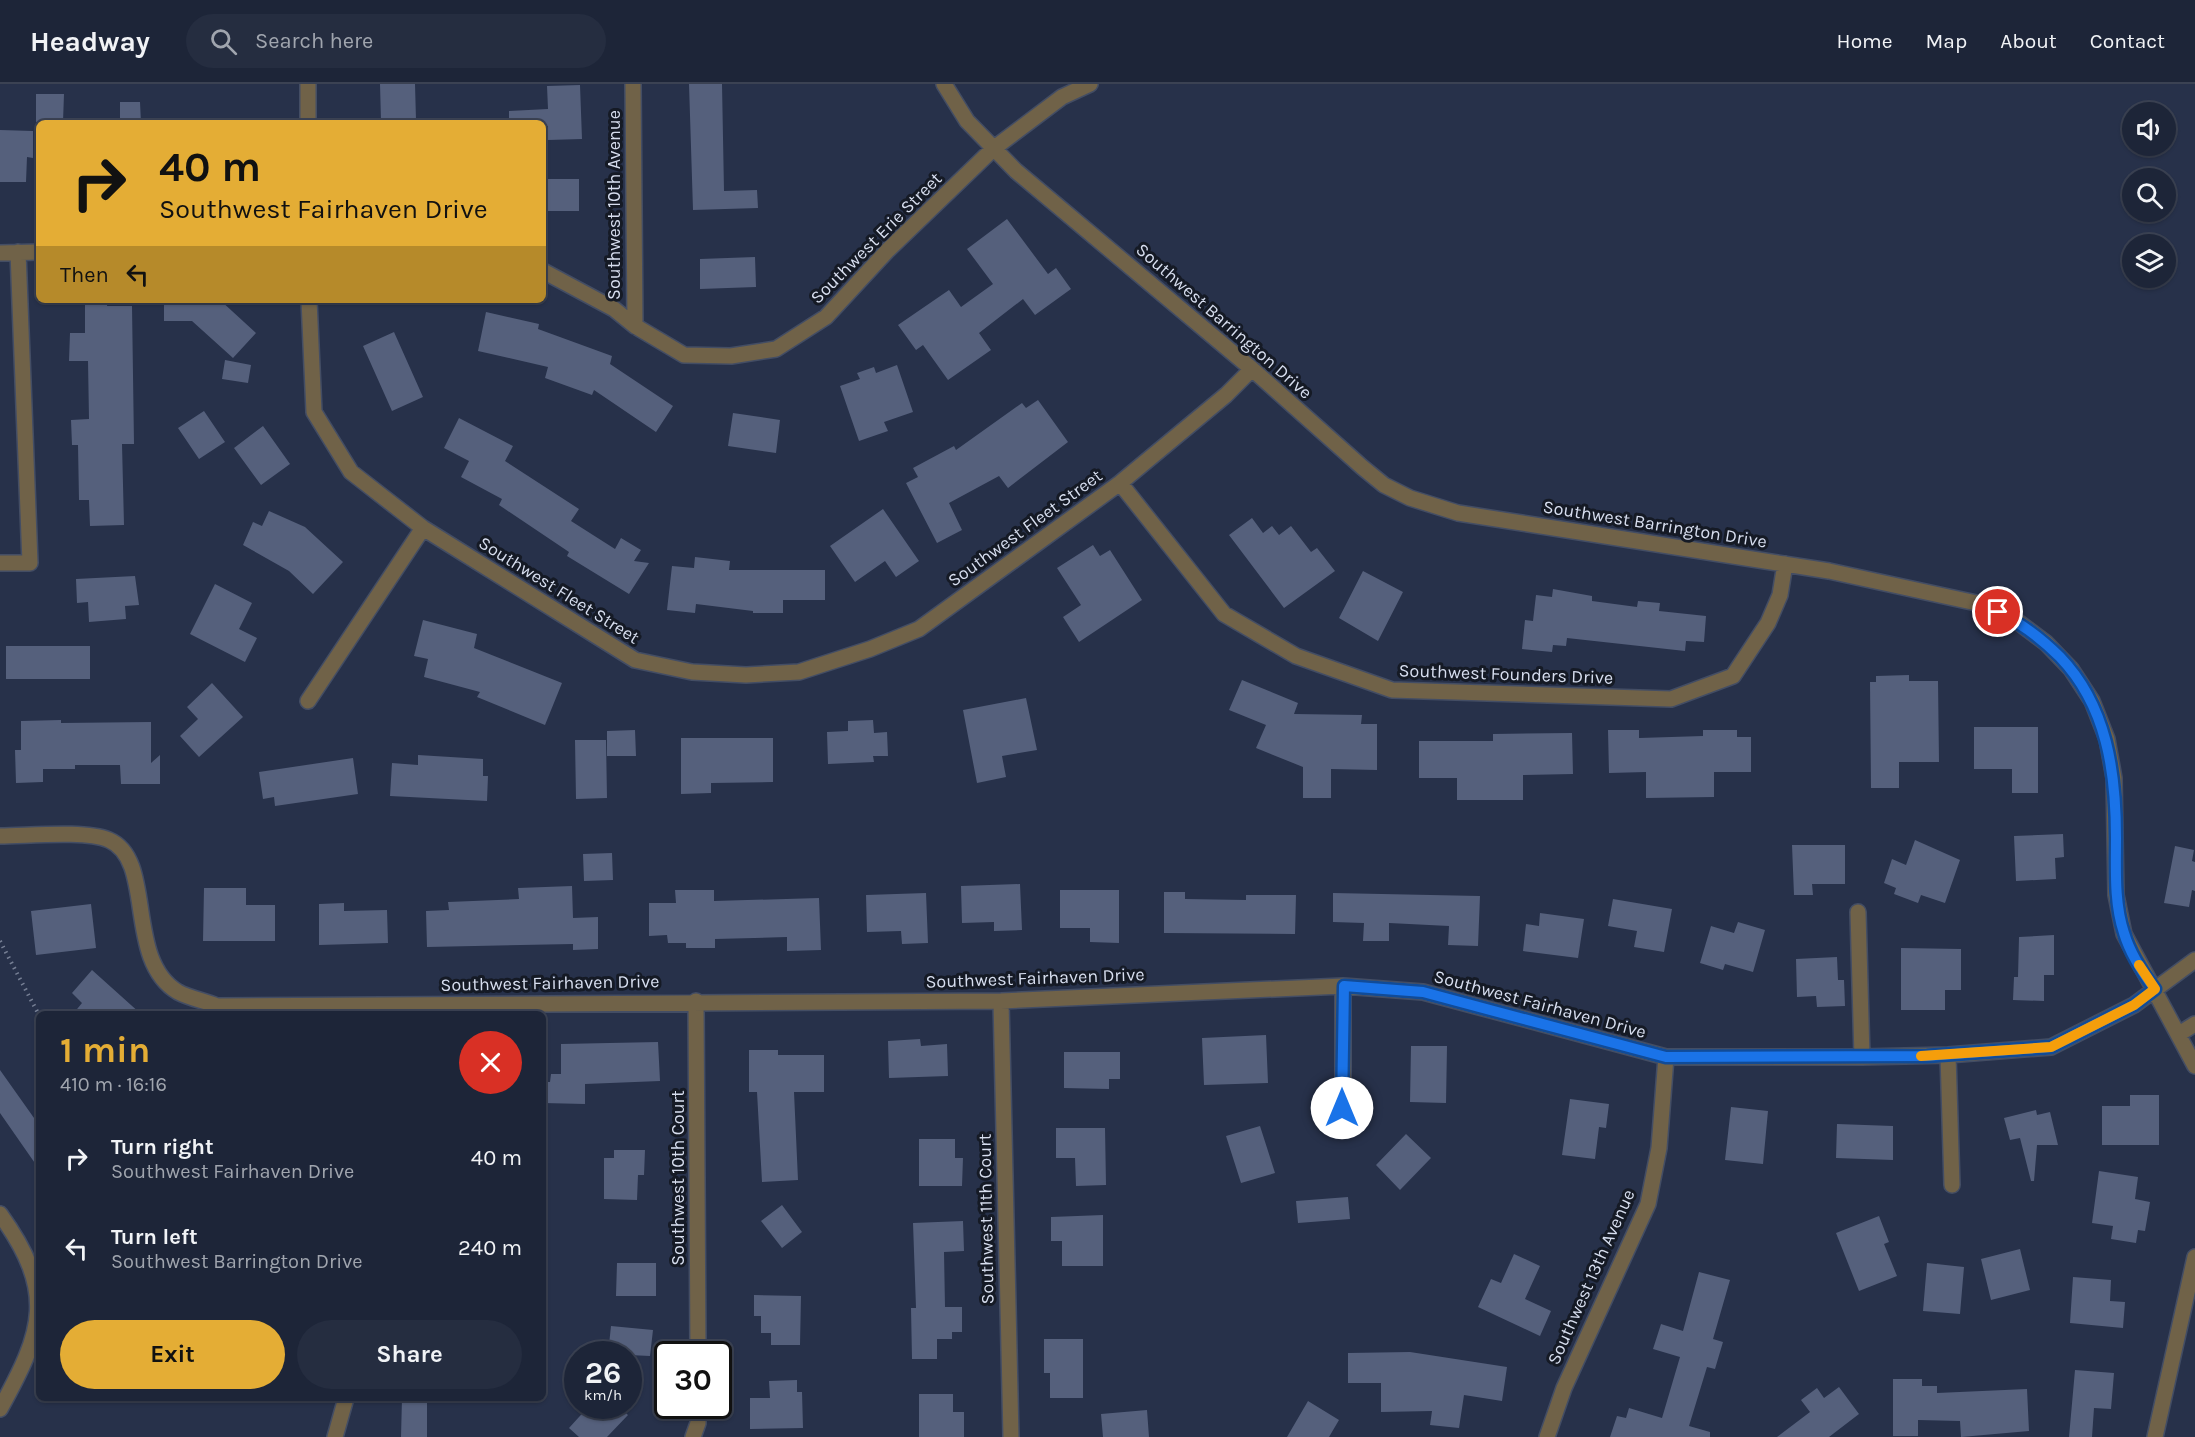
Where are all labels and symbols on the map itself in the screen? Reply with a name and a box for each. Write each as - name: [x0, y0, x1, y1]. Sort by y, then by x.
- street label: Southwest 10th Avenue: [603, 110, 625, 300]
- street label: Southwest Erie Street: [806, 167, 947, 308]
- street label: Southwest Barrington Drive: [1131, 238, 1317, 404]
- street label: Southwest Fleet Street: [944, 464, 1107, 591]
- street label: Southwest Barrington Drive: [1542, 495, 1768, 553]
- street label: Southwest Fleet Street: [475, 532, 644, 649]
- pin: [1972, 586, 2023, 637]
- street label: Southwest Founders Drive: [1398, 659, 1614, 689]
- street label: Southwest Fairhaven Drive: [925, 963, 1145, 993]
- street label: Southwest Fairhaven Drive: [1431, 965, 1649, 1043]
- street label: Southwest Fairhaven Drive: [440, 970, 660, 996]
- position arrow: [1310, 1076, 1374, 1140]
- street label: Southwest 10th Court: [667, 1090, 689, 1266]
- street label: Southwest 11th Court: [974, 1133, 998, 1305]
- street label: Southwest 13th Avenue: [1542, 1186, 1640, 1368]
- speed limit sign: 30: [654, 1341, 732, 1419]

